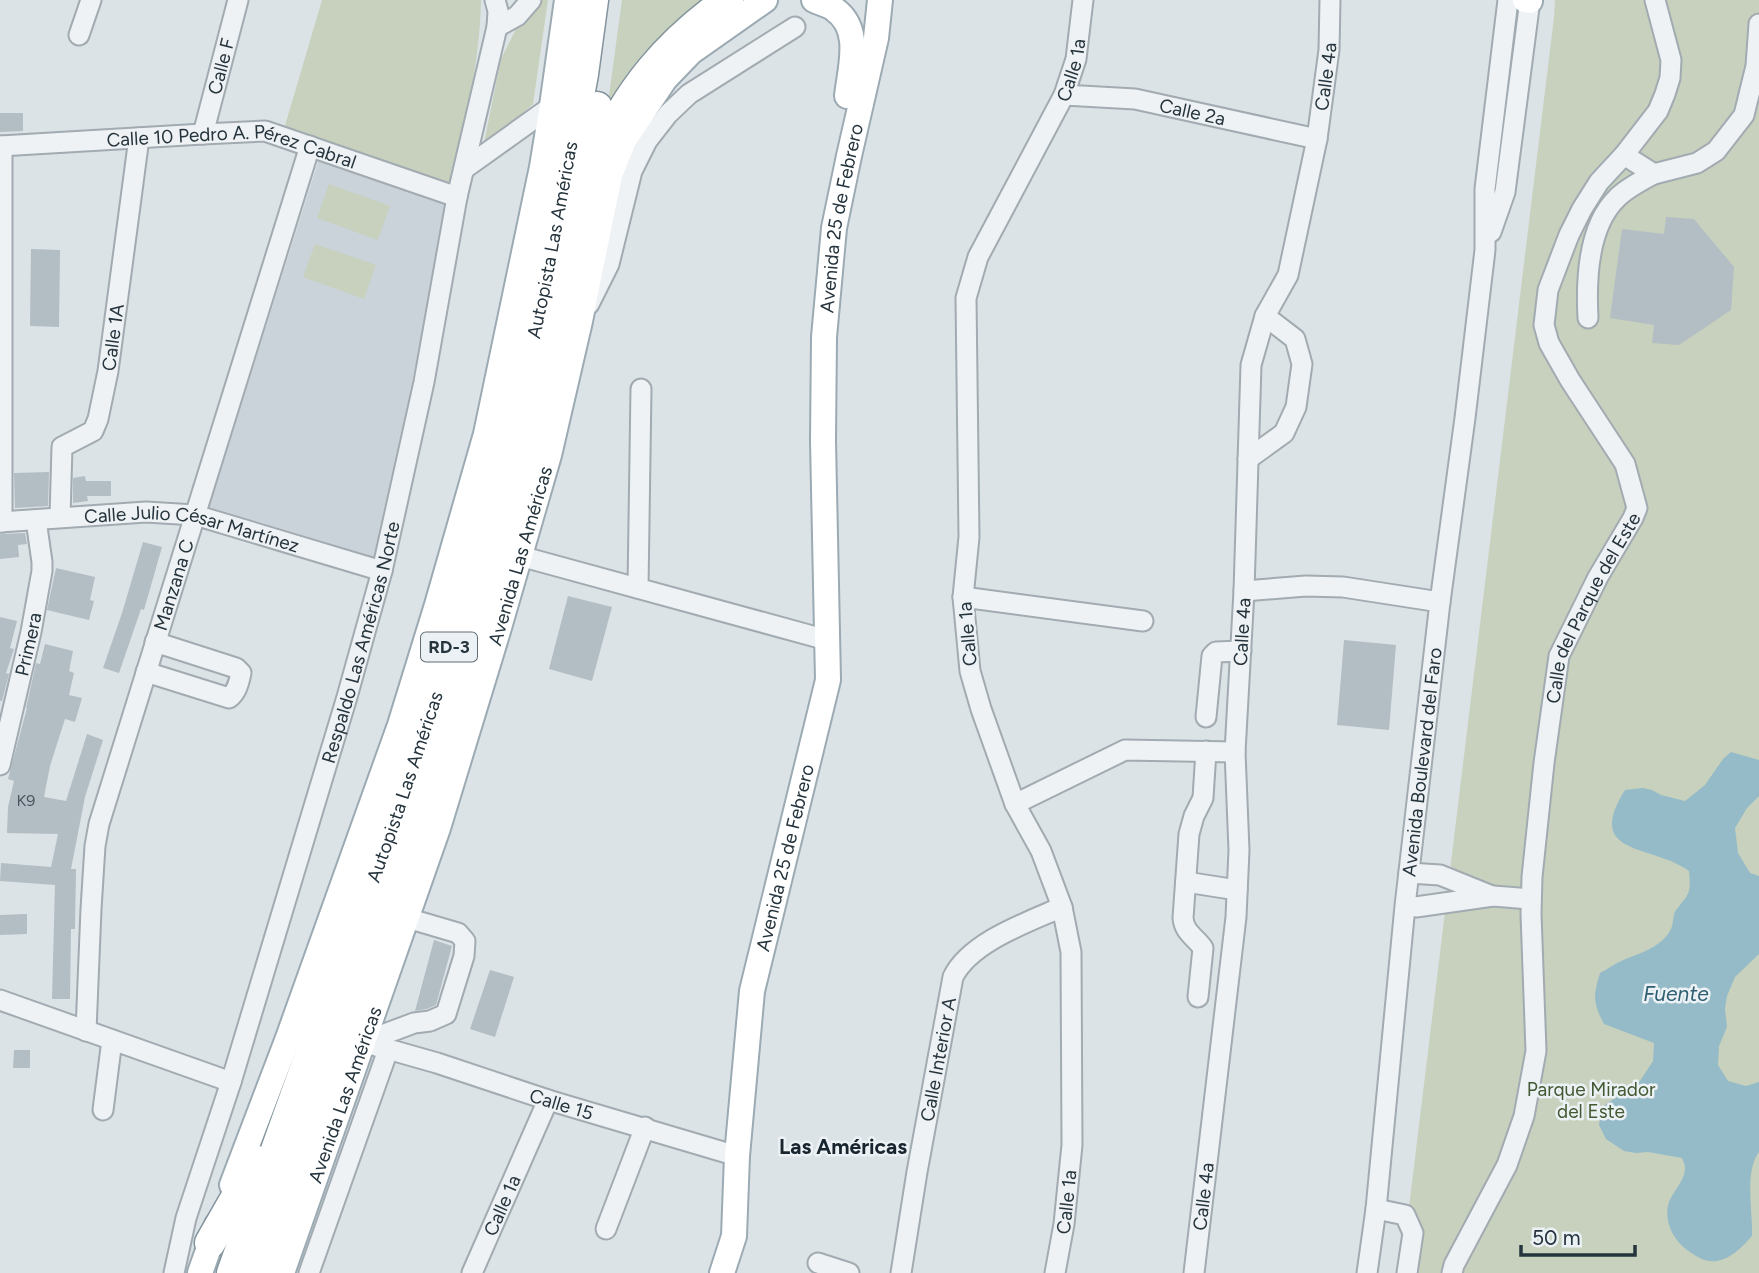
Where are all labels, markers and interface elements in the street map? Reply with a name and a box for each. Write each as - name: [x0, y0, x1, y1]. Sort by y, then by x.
- street label: Calle F: [203, 36, 240, 97]
- street label: Calle 1a: [1052, 37, 1090, 105]
- street label: Calle 4a: [1310, 42, 1341, 112]
- street label: Calle 2a: [1157, 94, 1228, 131]
- street label: Calle 10 Pedro A. Pérez Cabral: [106, 120, 359, 174]
- street label: Avenida 25 de Febrero: [815, 121, 868, 314]
- street label: Autopista Las Américas: [522, 139, 582, 340]
- street label: Calle 1A: [97, 302, 129, 372]
- street label: Avenida Las Américas: [483, 463, 557, 648]
- street label: Calle Julio César Martínez: [83, 501, 302, 558]
- street label: Calle del Parque del Este: [1541, 508, 1646, 705]
- street label: Respaldo Las Américas Norte: [317, 519, 405, 766]
- street label: Manzana C: [149, 536, 199, 633]
- street label: Calle 4a: [1229, 597, 1256, 667]
- street label: Calle 1a: [953, 601, 982, 667]
- street label: Primera: [10, 611, 46, 678]
- road number: RD-3: [421, 632, 477, 662]
- street label: Avenida Boulevard del Faro: [1397, 646, 1447, 878]
- street label: Autopista Las Américas: [362, 688, 448, 885]
- street label: Avenida 25 de Febrero: [751, 762, 819, 954]
- house number: K9: [17, 791, 35, 810]
- water label: Fuente: [1643, 981, 1709, 1006]
- street label: Calle Interior A: [916, 995, 961, 1123]
- street label: Avenida Las Américas: [303, 1003, 387, 1186]
- park label: Parque Mirador del Este: [1527, 1078, 1656, 1123]
- street label: Calle 15: [526, 1084, 596, 1125]
- district label: Las Américas: [779, 1134, 907, 1159]
- street label: Calle 4a: [1188, 1161, 1219, 1232]
- street label: Calle 1a: [1051, 1169, 1081, 1236]
- street label: Calle 1a: [479, 1171, 526, 1240]
- scale bar: [1521, 1214, 1635, 1258]
- text: 50 m: [1532, 1225, 1581, 1250]

